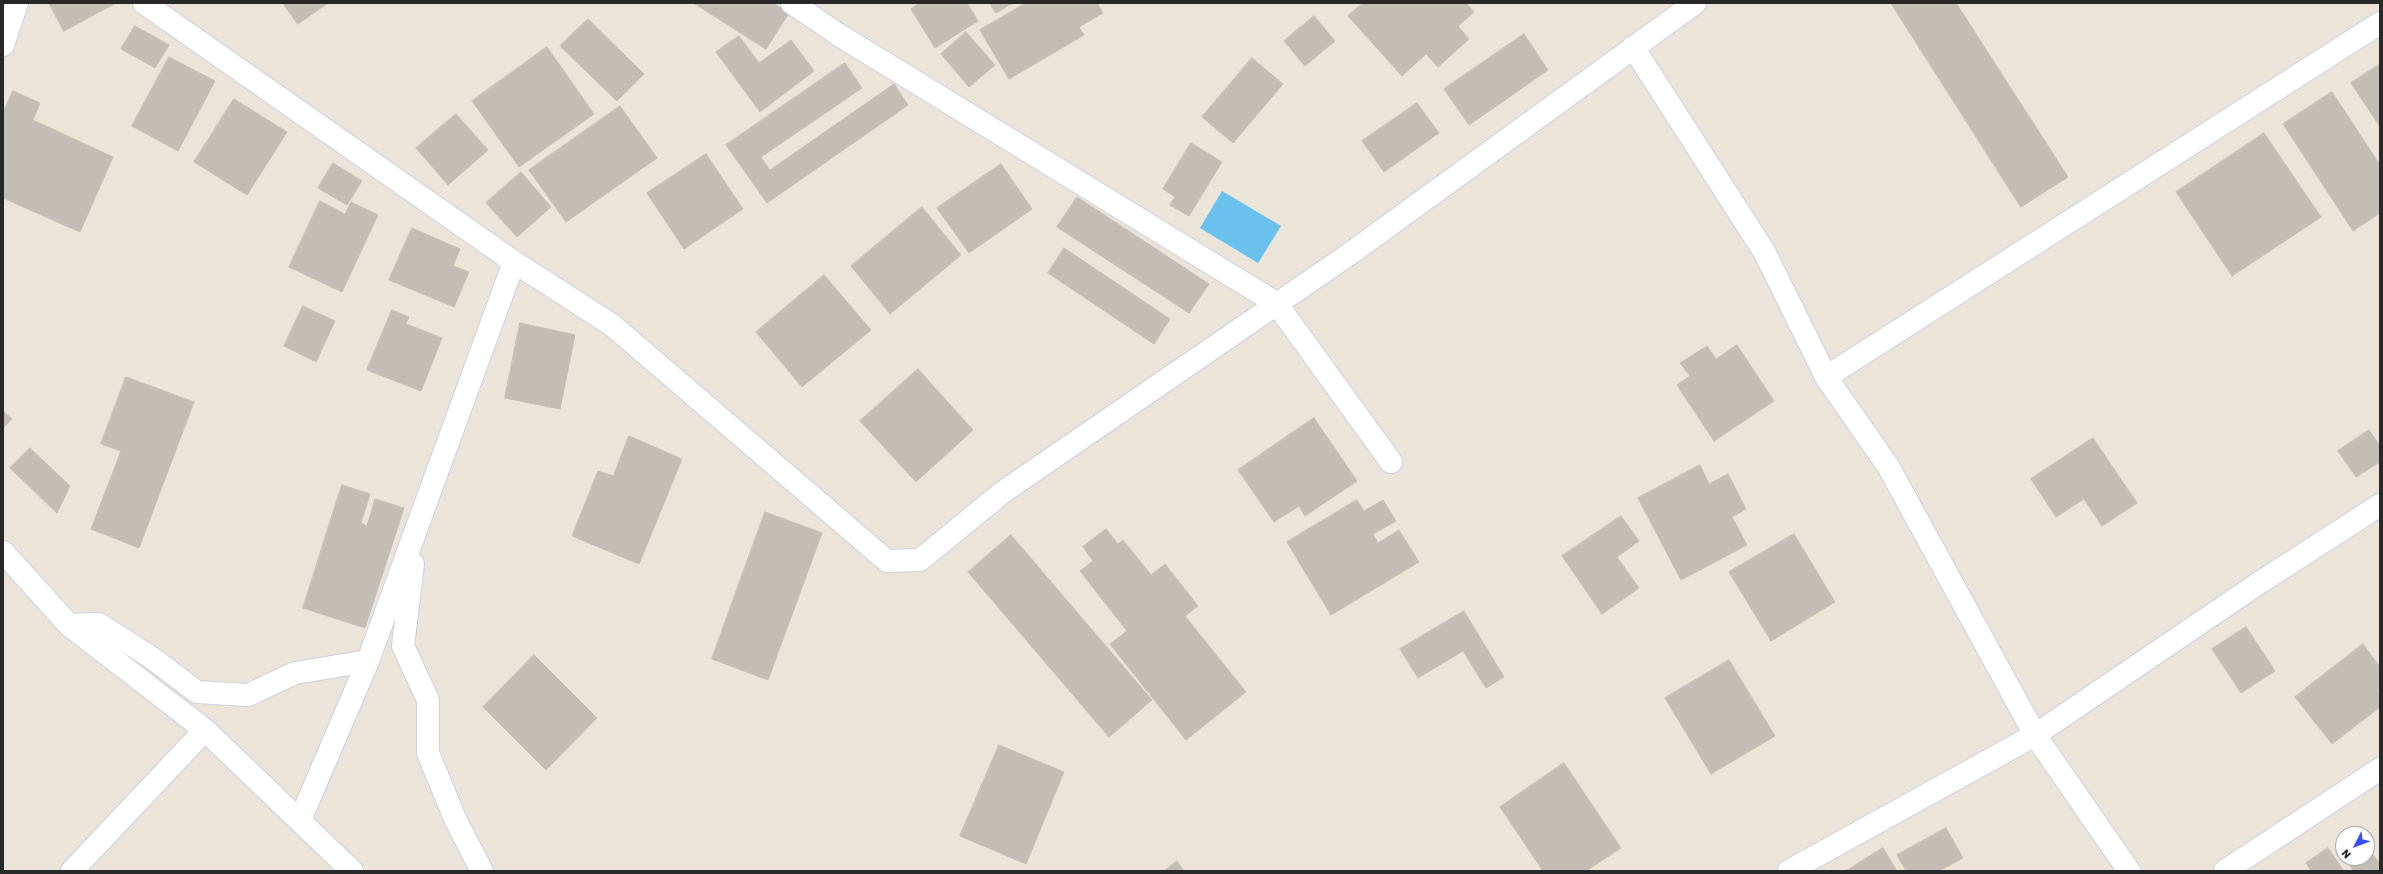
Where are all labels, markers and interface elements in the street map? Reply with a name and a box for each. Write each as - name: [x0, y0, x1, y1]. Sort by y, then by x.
- north arrow: [2335, 826, 2375, 866]
- text: N: [2339, 846, 2354, 861]

